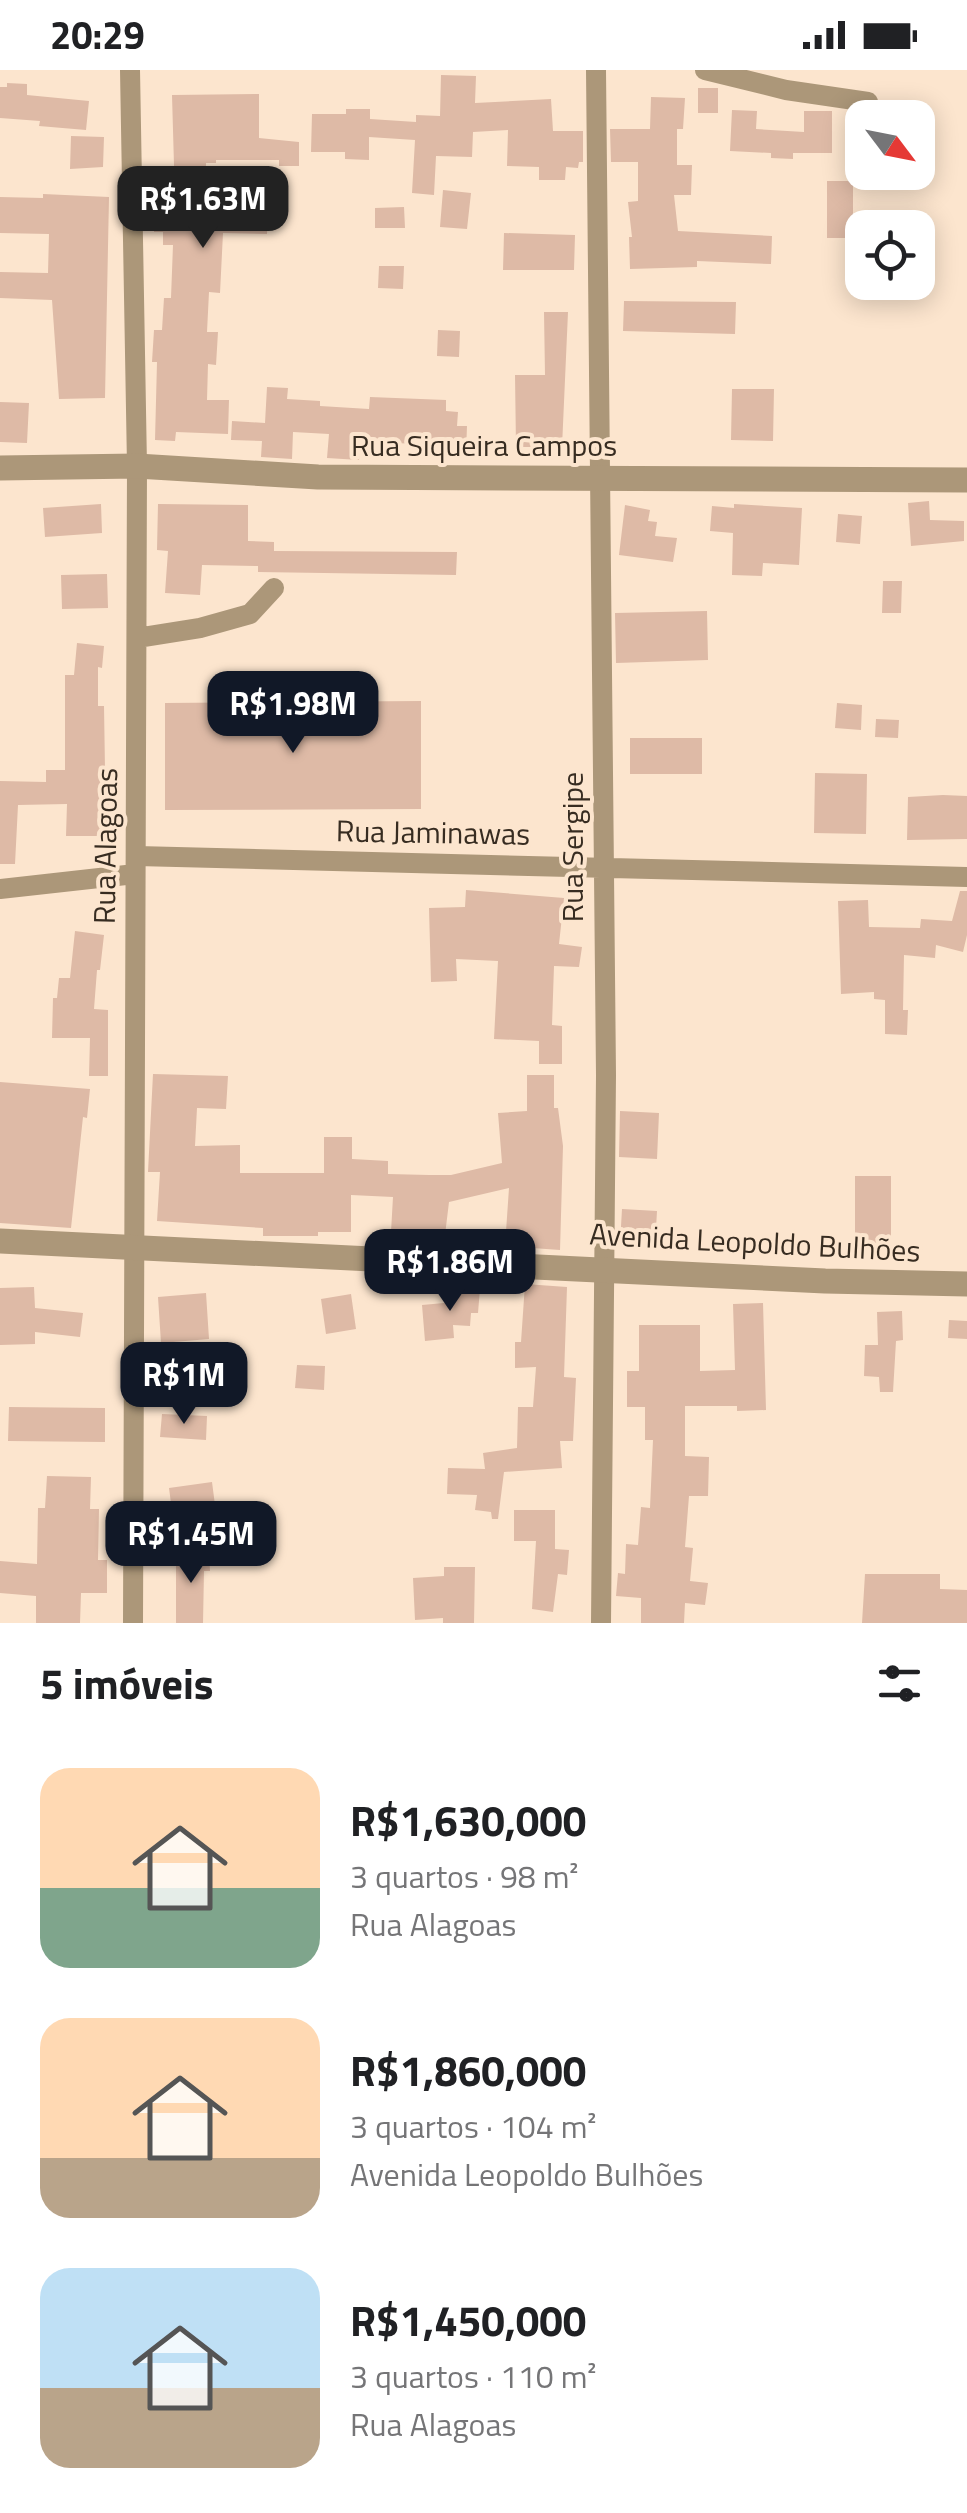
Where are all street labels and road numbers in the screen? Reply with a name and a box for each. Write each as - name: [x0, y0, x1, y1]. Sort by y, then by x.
- street label: Rua Siqueira Campos: [351, 422, 617, 468]
- street label: Rua Alagoas: [81, 768, 129, 924]
- street label: Rua Sergipe: [549, 772, 595, 922]
- street label: Rua Jaminawas: [336, 807, 530, 857]
- street label: Avenida Leopoldo Bulhões: [588, 1210, 922, 1274]

